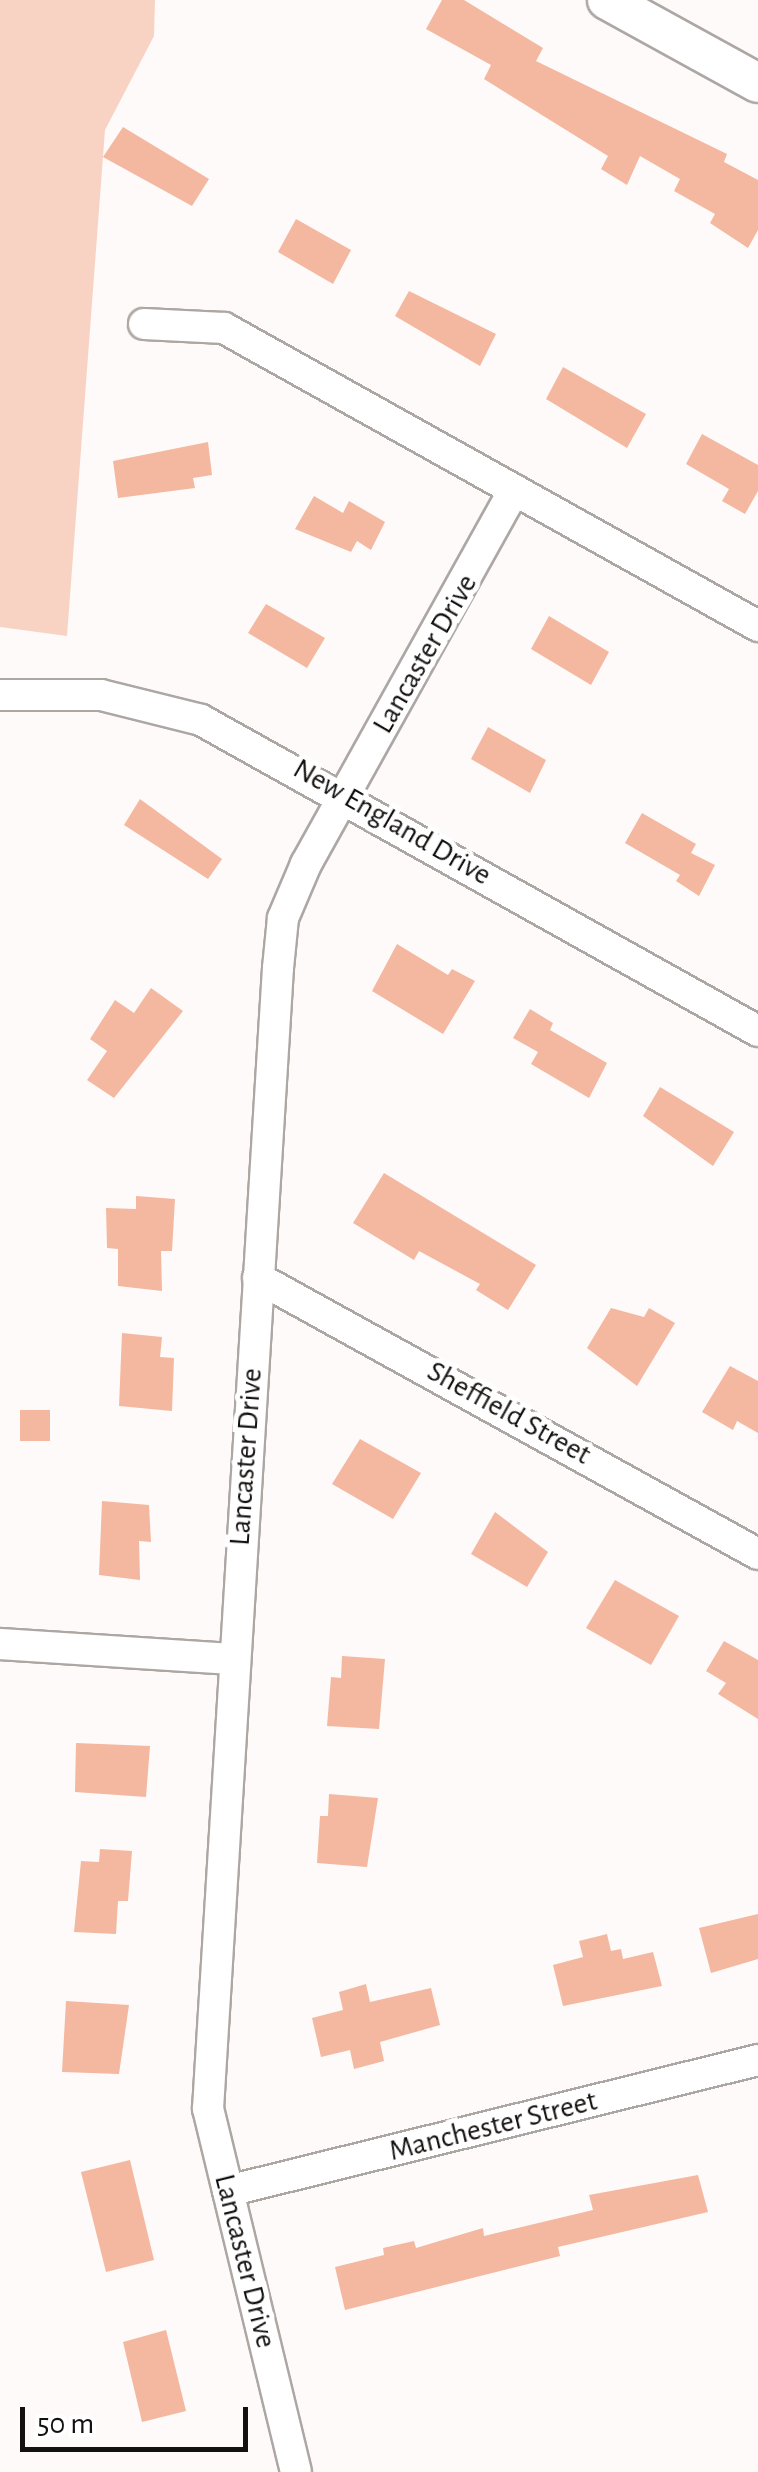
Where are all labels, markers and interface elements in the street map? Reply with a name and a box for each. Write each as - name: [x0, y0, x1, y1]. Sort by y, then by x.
- street label: Lancaster Drive: [365, 568, 485, 740]
- street label: New England Drive: [287, 751, 497, 893]
- street label: Sheffield Street: [421, 1353, 597, 1473]
- street label: Lancaster Drive: [222, 1367, 270, 1547]
- street label: Manchester Street: [385, 2083, 601, 2169]
- street label: Lancaster Drive: [206, 2170, 284, 2352]
- scale bar: [25, 2387, 252, 2449]
- text: 50 m: [37, 2409, 94, 2439]

